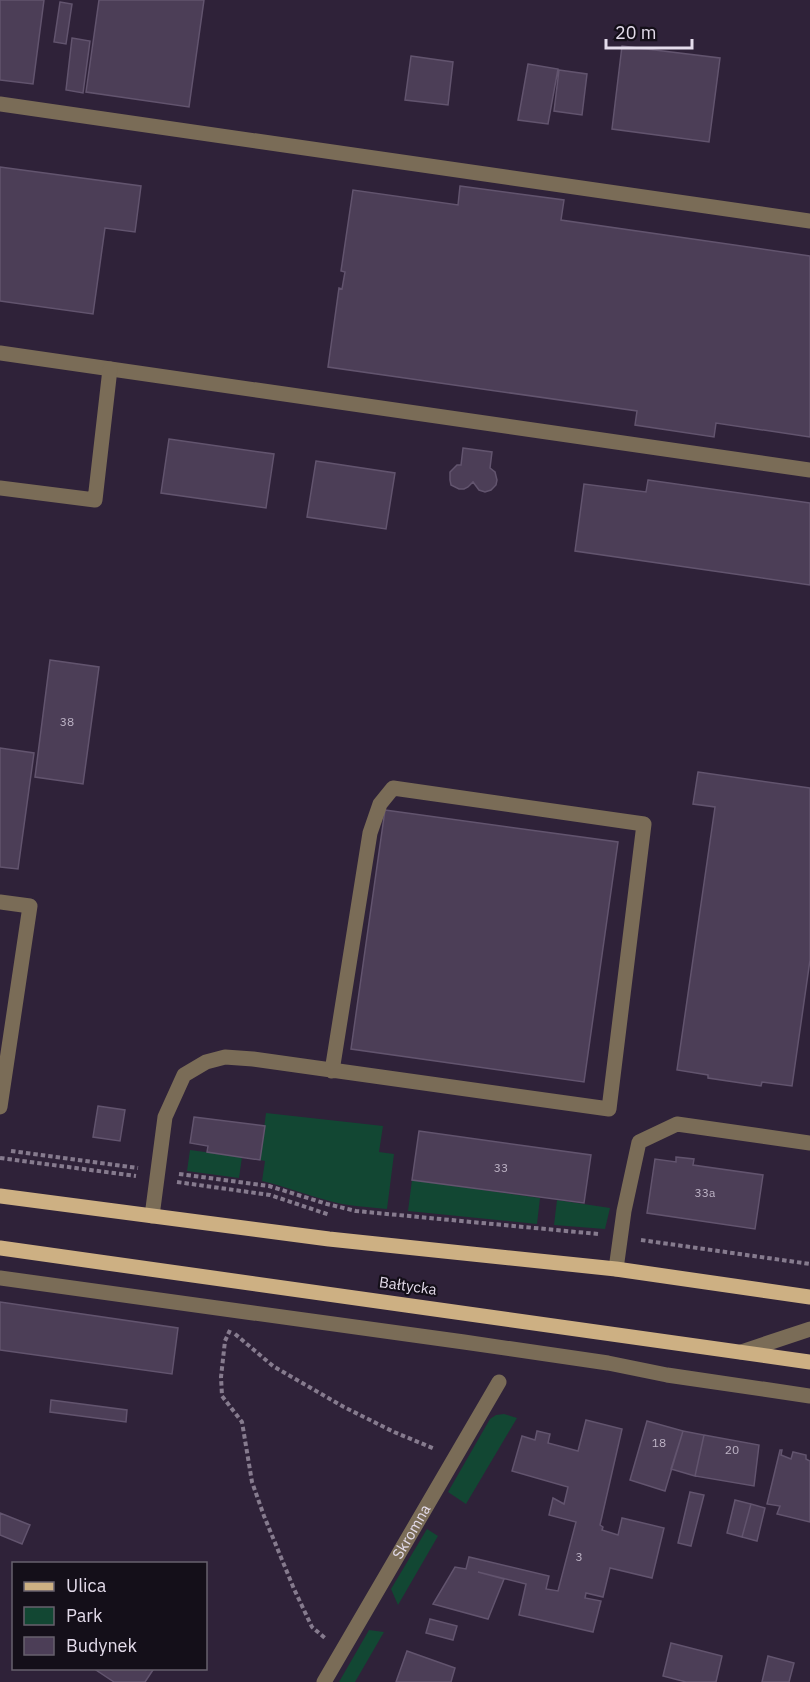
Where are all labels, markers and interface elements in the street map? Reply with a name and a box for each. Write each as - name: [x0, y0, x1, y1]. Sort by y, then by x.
- scale bar: [606, 12, 692, 50]
- text: 20 m: [615, 21, 657, 44]
- house number: 38: [60, 714, 74, 729]
- house number: 33: [494, 1160, 508, 1175]
- house number: 33a: [695, 1185, 716, 1200]
- street label: Bałtycka: [378, 1272, 438, 1299]
- house number: 18: [652, 1435, 666, 1450]
- house number: 20: [725, 1442, 739, 1457]
- street label: Skromna: [388, 1501, 435, 1562]
- house number: 3: [575, 1549, 583, 1564]
- legend: [12, 1562, 207, 1670]
- text: Ulica: [66, 1574, 107, 1597]
- text: Park: [66, 1604, 103, 1627]
- text: Budynek: [66, 1634, 138, 1657]

